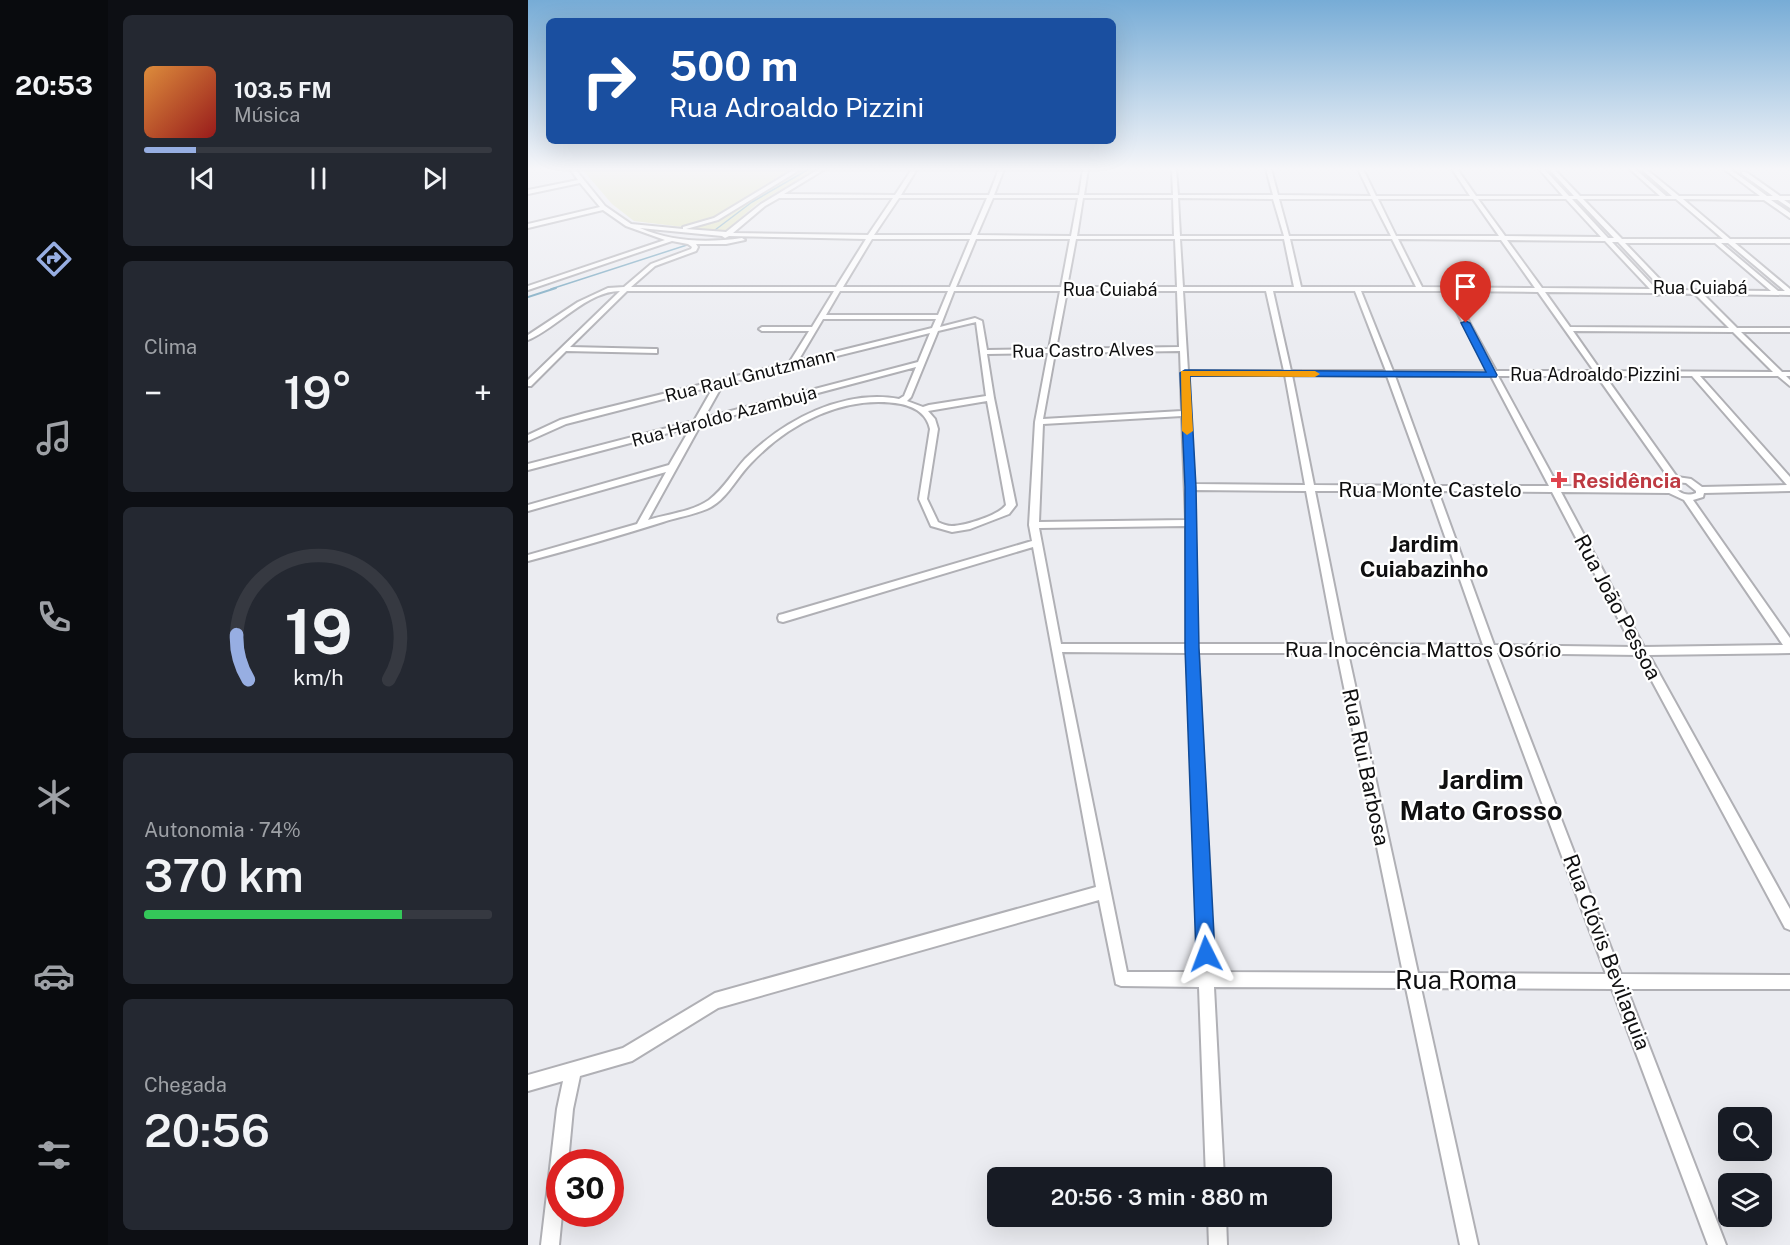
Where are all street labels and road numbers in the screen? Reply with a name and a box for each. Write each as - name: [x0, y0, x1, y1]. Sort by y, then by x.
- street label: Rua Cuiabá: [1653, 277, 1747, 298]
- street label: Rua Cuiabá: [1063, 279, 1157, 300]
- street label: Rua Castro Alves: [1012, 338, 1154, 362]
- street label: Rua Raul Gnutzmann: [663, 344, 837, 406]
- street label: Rua Adroaldo Pizzini: [1510, 364, 1680, 385]
- street label: Rua Haroldo Azambuja: [629, 381, 819, 451]
- street label: Rua Monte Castelo: [1338, 477, 1522, 502]
- street label: Rua João Pessoa: [1569, 530, 1667, 684]
- street label: Rua Inocência Mattos Osório: [1285, 637, 1561, 662]
- street label: Rua Rui Barbosa: [1337, 686, 1395, 848]
- street label: Rua Clóvis Bevilaquia: [1558, 851, 1656, 1053]
- street label: Rua Roma: [1395, 964, 1517, 995]

